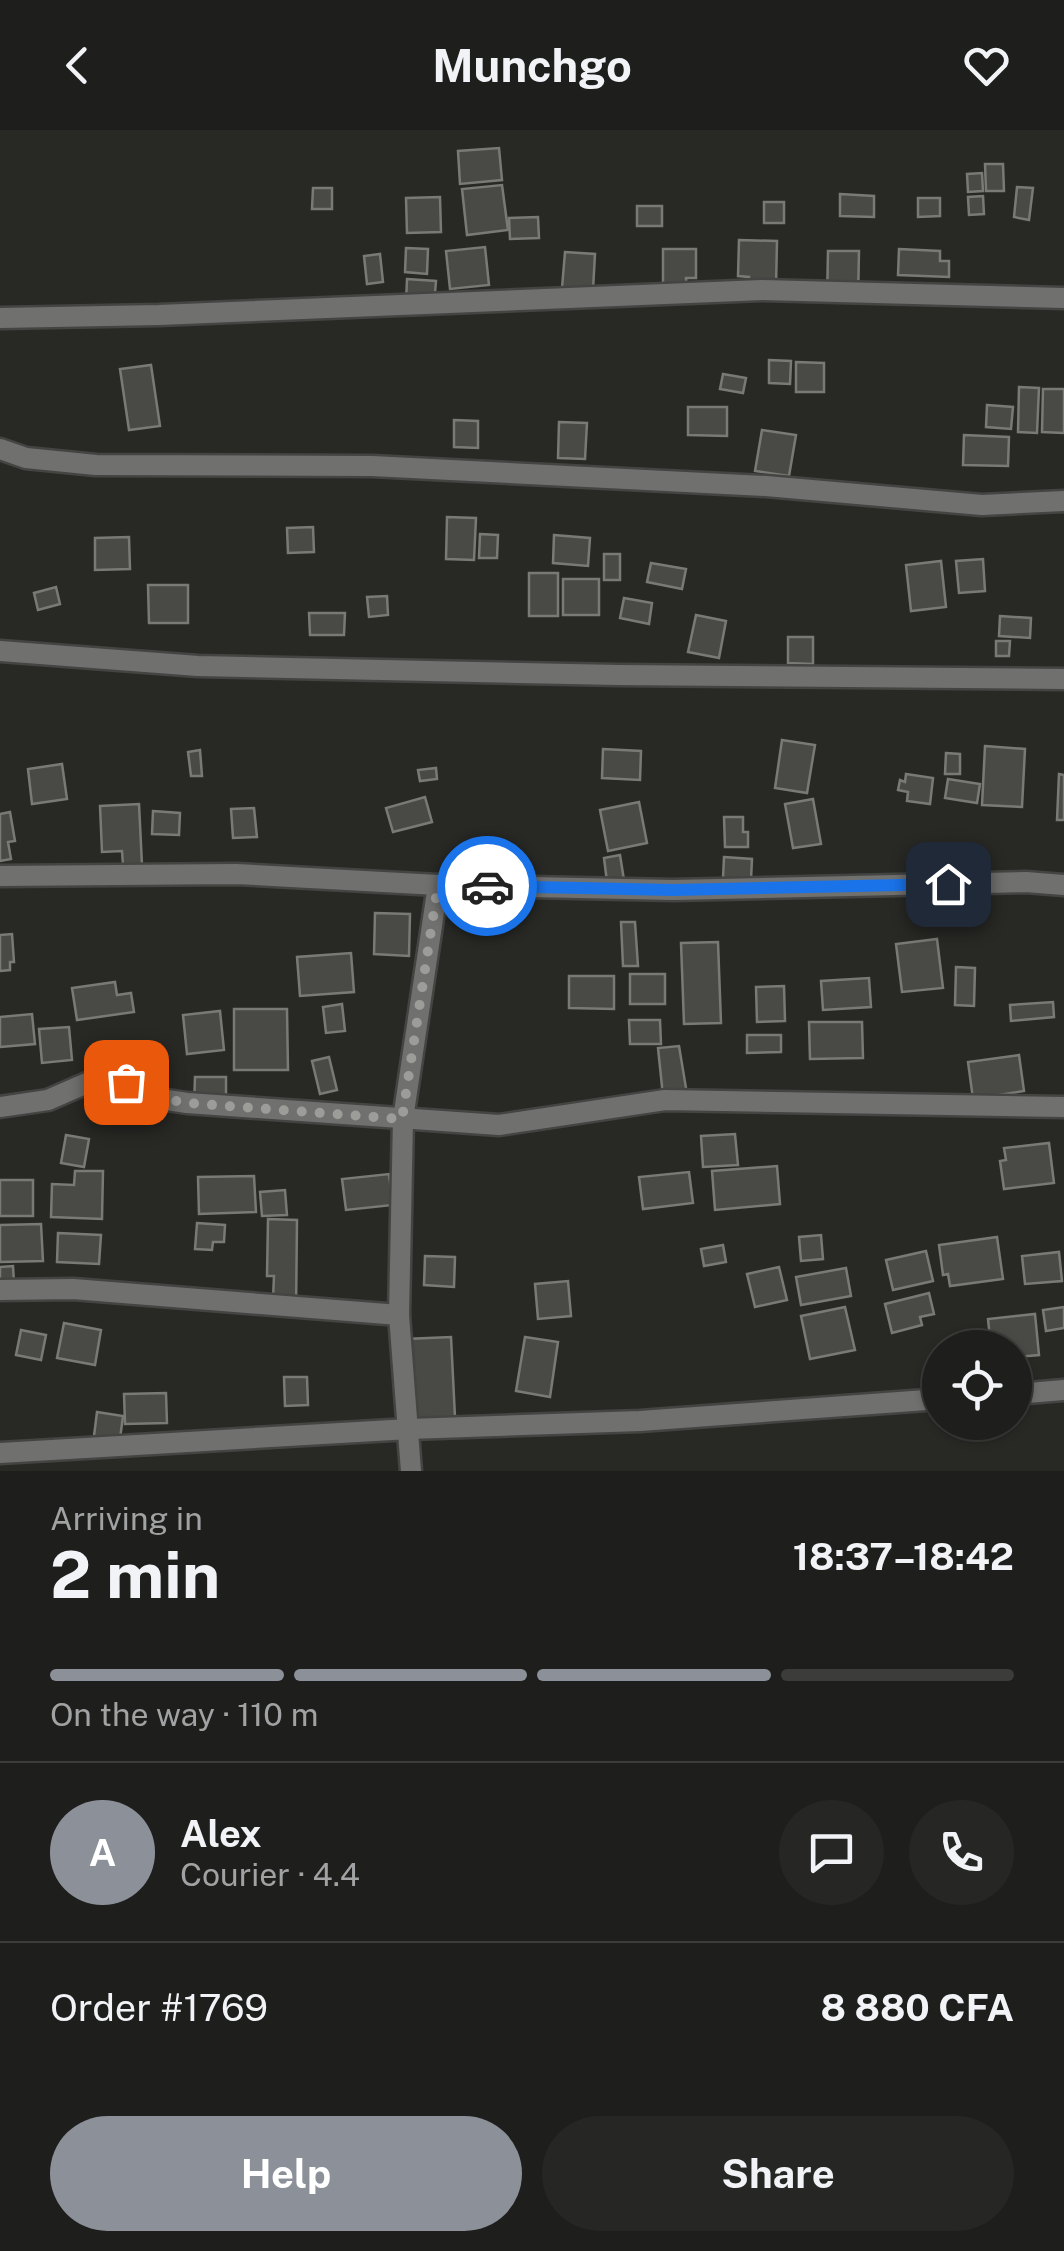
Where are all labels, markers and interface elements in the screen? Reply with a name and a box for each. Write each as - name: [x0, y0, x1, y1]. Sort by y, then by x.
- icon: back: [50, 38, 105, 93]
- icon: heart: [959, 38, 1014, 93]
- text: Munchgo: [432, 39, 632, 92]
- courier: [437, 836, 537, 936]
- pin: [906, 842, 991, 927]
- icon: home: [921, 857, 976, 912]
- icon: car: [460, 859, 515, 914]
- pin: [84, 1040, 169, 1125]
- icon: bag: [99, 1055, 154, 1110]
- map controls: [922, 1330, 1032, 1440]
- button: locate: [922, 1330, 1032, 1440]
- text: Arriving in: [50, 1500, 203, 1537]
- text: 18:37–18:42: [793, 1534, 1014, 1579]
- text: 2 min: [50, 1536, 220, 1613]
- text: On the way · 110 m: [50, 1696, 318, 1733]
- button: chat: [779, 1800, 884, 1905]
- button: phone: [909, 1800, 1014, 1905]
- text: Alex: [180, 1811, 262, 1856]
- text: A: [89, 1830, 116, 1875]
- text: Courier · 4.4: [180, 1856, 360, 1893]
- text: Order #1769: [50, 1985, 268, 2030]
- text: 8 880 CFA: [820, 1985, 1014, 2030]
- button: Help: [50, 2116, 522, 2231]
- button: Share: [542, 2116, 1014, 2231]

